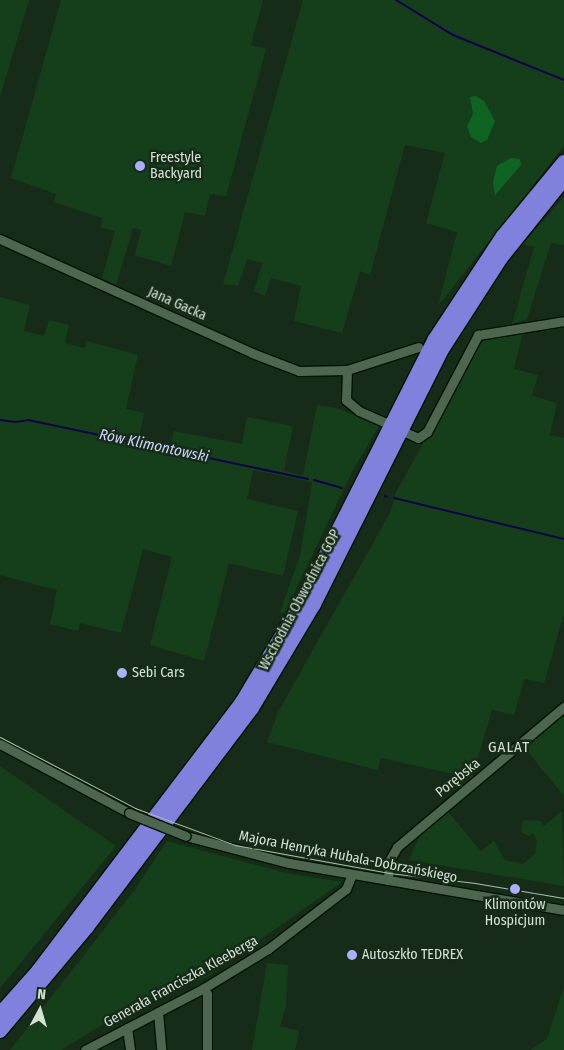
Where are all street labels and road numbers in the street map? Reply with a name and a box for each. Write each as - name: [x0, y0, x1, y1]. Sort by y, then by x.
- street label: Jana Gacka: [145, 284, 209, 324]
- street label: Wschodnia Obwodnica GOP: [256, 527, 344, 673]
- street label: Porębska: [432, 755, 484, 801]
- street label: Majora Henryka Hubala-Dobrzańskiego: [238, 828, 458, 886]
- street label: Generała Franciszka Kleeberga: [101, 933, 261, 1031]

